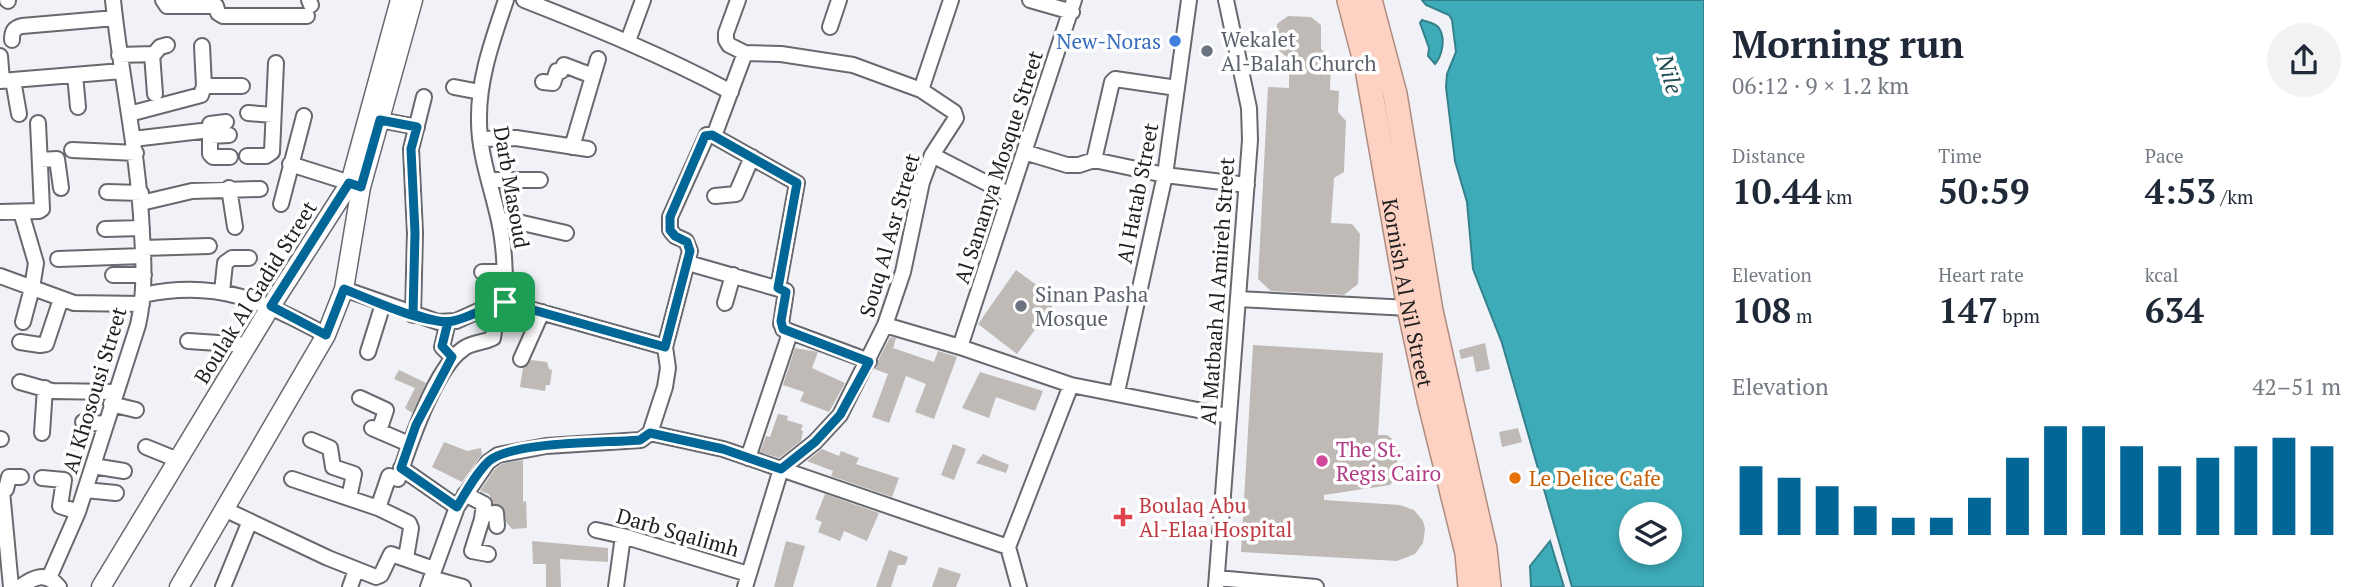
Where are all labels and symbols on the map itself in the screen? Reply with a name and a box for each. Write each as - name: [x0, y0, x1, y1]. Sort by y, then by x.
- place label: Wekalet Al-Balah Church: [1221, 25, 1377, 77]
- place label: New-Noras: [1056, 27, 1161, 55]
- marker: New-Noras: [1167, 33, 1183, 49]
- marker: Wekalet Al-Balah Church: [1199, 43, 1215, 59]
- street label: Al Sananya Mosque Street: [947, 47, 1049, 287]
- water label: Nile: [1649, 50, 1690, 97]
- street label: Al Hatab Street: [1110, 120, 1164, 266]
- street label: Darb Masoud: [488, 124, 537, 250]
- street label: Souq Al Asr Street: [852, 150, 926, 320]
- street label: Al Matbaah Al Amireh Street: [1194, 156, 1240, 426]
- street label: Boulak Al Gadid Street: [187, 195, 323, 389]
- street label: Kornish Al Nil Street: [1376, 196, 1440, 390]
- pin: [475, 272, 535, 332]
- place label: Sinan Pasha Mosque: [1035, 280, 1149, 332]
- marker: Sinan Pasha Mosque: [1013, 298, 1029, 314]
- street label: Al Khosousi Street: [55, 303, 133, 477]
- place label: The St. Regis Cairo: [1336, 435, 1441, 487]
- marker: The St. Regis Cairo: [1314, 453, 1330, 469]
- place label: Le Delice Cafe: [1529, 464, 1661, 492]
- marker: Le Delice Cafe: [1507, 470, 1523, 486]
- place label: Boulaq Abu Al-Elaa Hospital: [1139, 491, 1292, 543]
- street label: Darb Sqalimh: [613, 501, 743, 563]
- marker: Boulaq Abu Al-Elaa Hospital: [1113, 507, 1133, 527]

